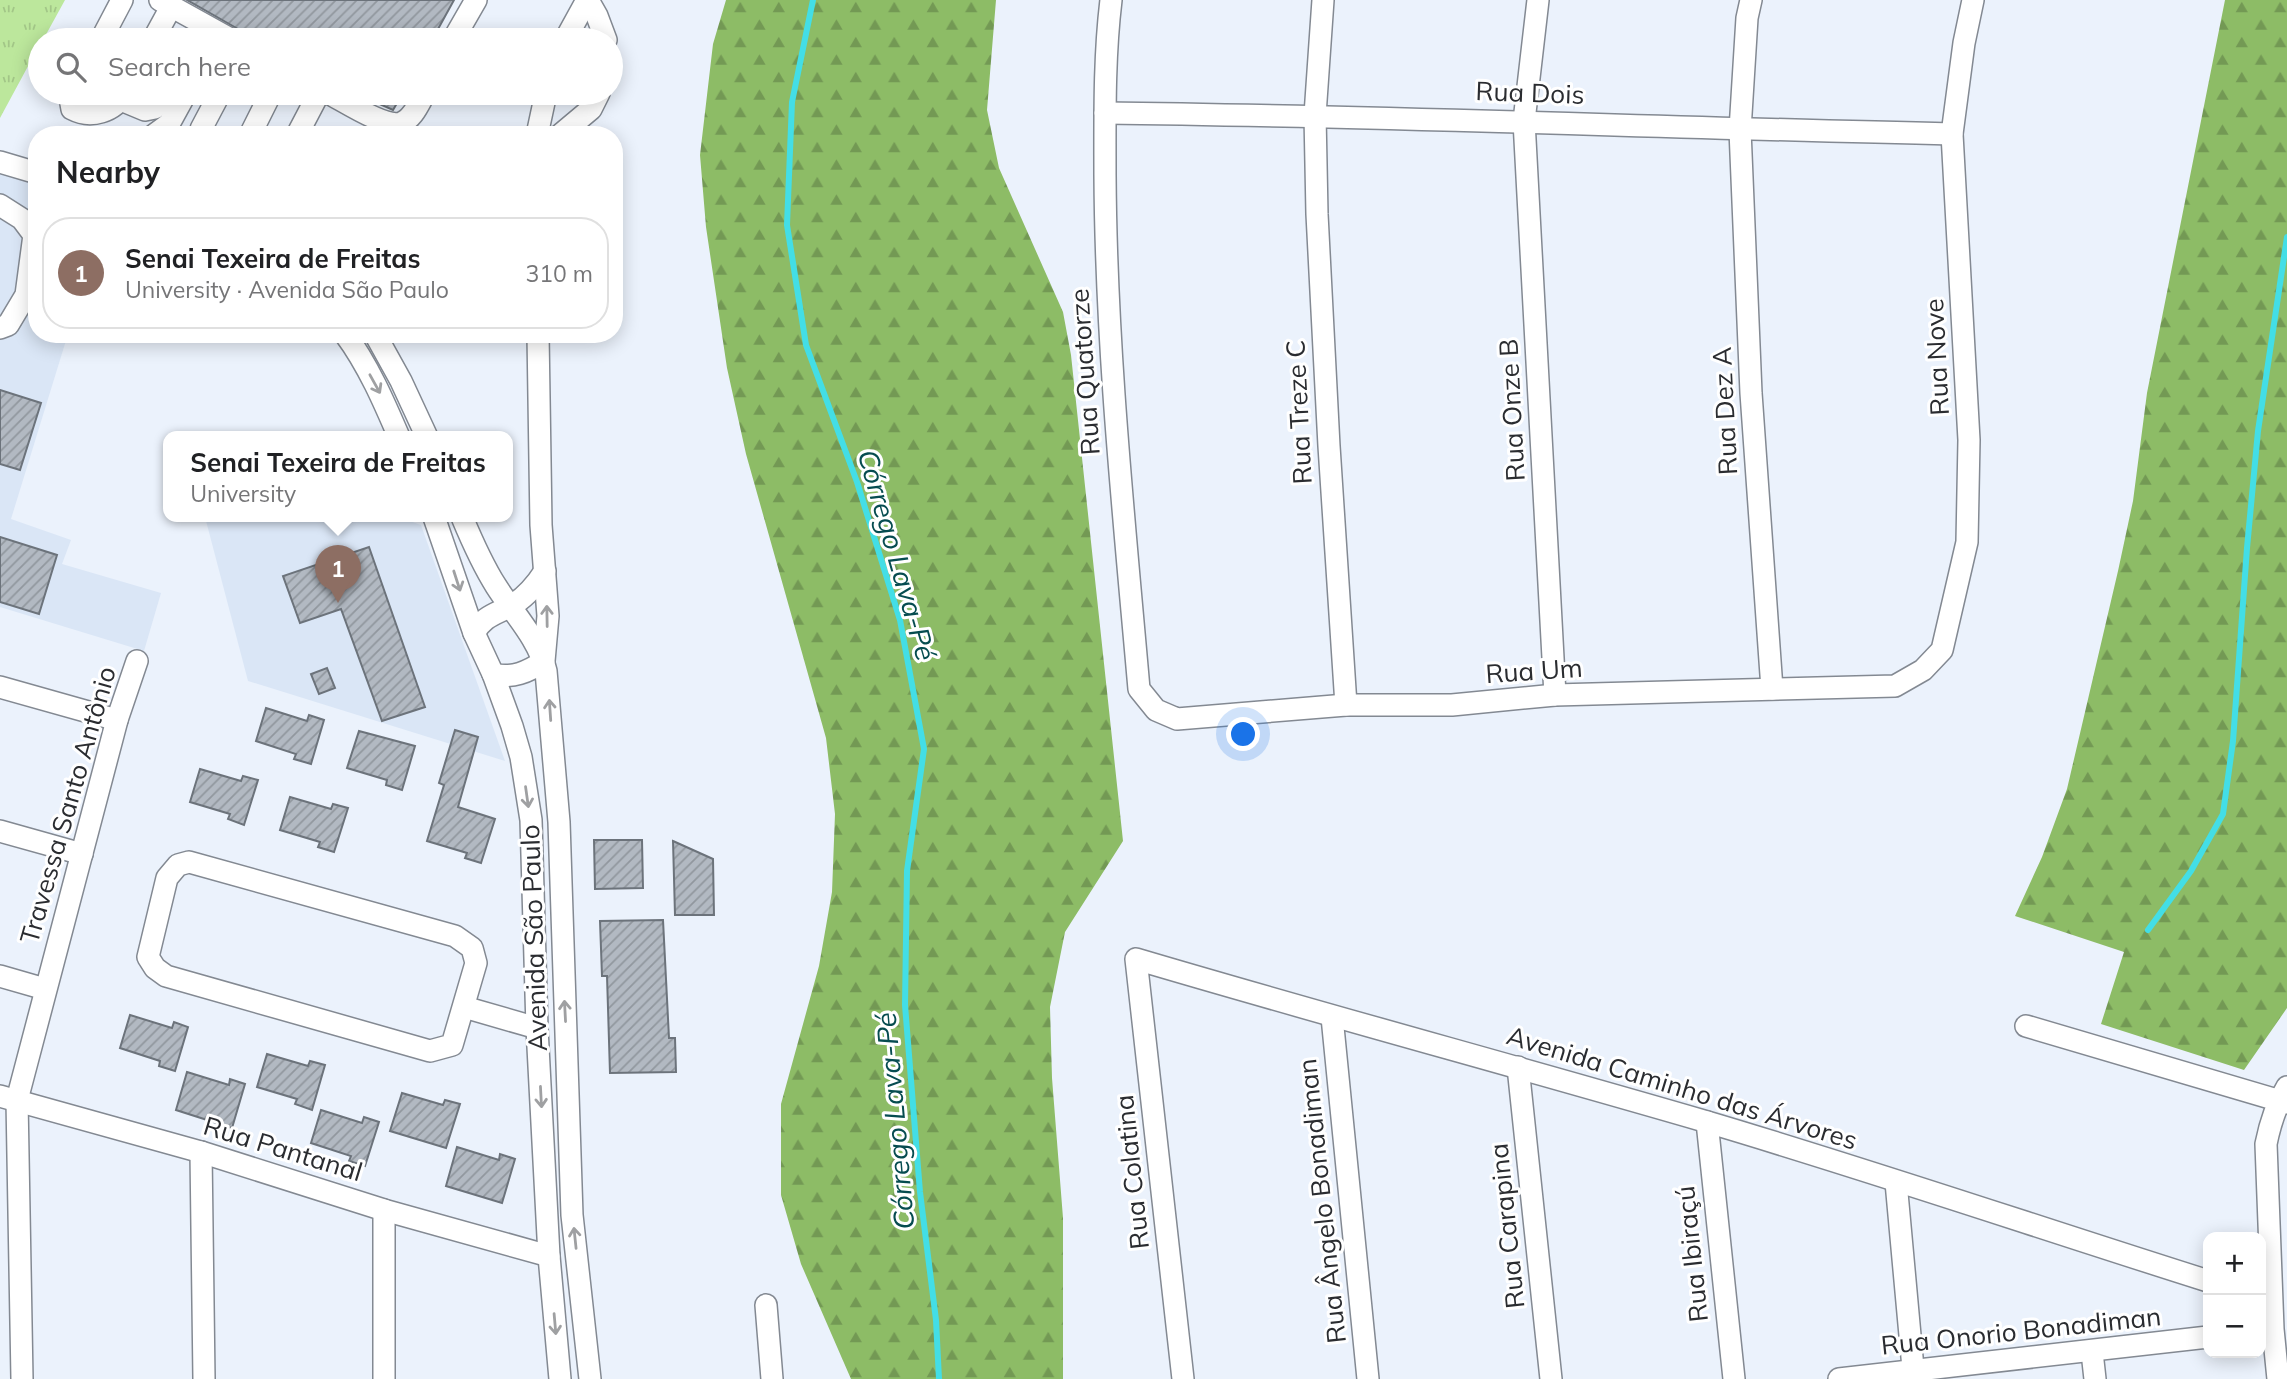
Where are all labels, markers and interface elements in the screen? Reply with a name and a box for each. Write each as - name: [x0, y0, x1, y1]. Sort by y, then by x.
- search box: [28, 28, 623, 105]
- icon: search: [52, 48, 90, 86]
- text: Search here: [108, 50, 251, 83]
- street label: Rua Dois: [1475, 74, 1585, 111]
- text: Nearby: [56, 153, 160, 191]
- text: Senai Texeira de Freitas: [125, 242, 420, 275]
- text: 1: [74, 259, 88, 288]
- text: 310 m: [525, 259, 593, 288]
- text: University · Avenida São Paulo: [125, 275, 449, 304]
- street label: Rua Quatorze: [1062, 288, 1107, 456]
- street label: Rua Nove: [1917, 298, 1956, 416]
- street label: Rua Onze B: [1491, 338, 1532, 482]
- street label: Rua Treze C: [1278, 339, 1319, 485]
- street label: Rua Dez A: [1705, 346, 1744, 476]
- one-way arrow: [369, 373, 382, 394]
- popup: [163, 431, 513, 522]
- water label: Córrego Lava-Pé: [851, 445, 944, 664]
- text: Senai Texeira de Freitas: [190, 446, 486, 479]
- text: University: [190, 479, 296, 508]
- pin: 1: [315, 545, 361, 603]
- one-way arrow: [452, 570, 464, 592]
- one-way arrow: [541, 605, 554, 628]
- street label: Rua Um: [1484, 651, 1584, 690]
- street label: Travessa Santo Antônio: [12, 663, 123, 947]
- one-way arrow: [543, 699, 556, 722]
- your location: [1226, 717, 1260, 751]
- one-way arrow: [521, 785, 534, 808]
- street label: Avenida São Paulo: [513, 824, 554, 1052]
- one-way arrow: [558, 1000, 571, 1023]
- water label: Córrego Lava-Pé: [868, 1011, 921, 1231]
- street label: Avenida Caminho das Árvores: [1503, 1018, 1861, 1157]
- street label: Rua Ângelo Bonadiman: [1290, 1057, 1353, 1345]
- one-way arrow: [534, 1086, 547, 1109]
- street label: Rua Colatina: [1107, 1093, 1156, 1251]
- street label: Rua Pantanal: [200, 1109, 367, 1188]
- street label: Rua Carapina: [1481, 1142, 1532, 1310]
- street label: Rua Ibiraçú: [1668, 1184, 1715, 1324]
- one-way arrow: [568, 1227, 581, 1250]
- map controls: [2203, 1232, 2266, 1358]
- button: +: [2203, 1232, 2266, 1295]
- button: −: [2203, 1295, 2266, 1358]
- street label: Rua Onorio Bonadiman: [1879, 1299, 2163, 1362]
- one-way arrow: [549, 1313, 562, 1335]

